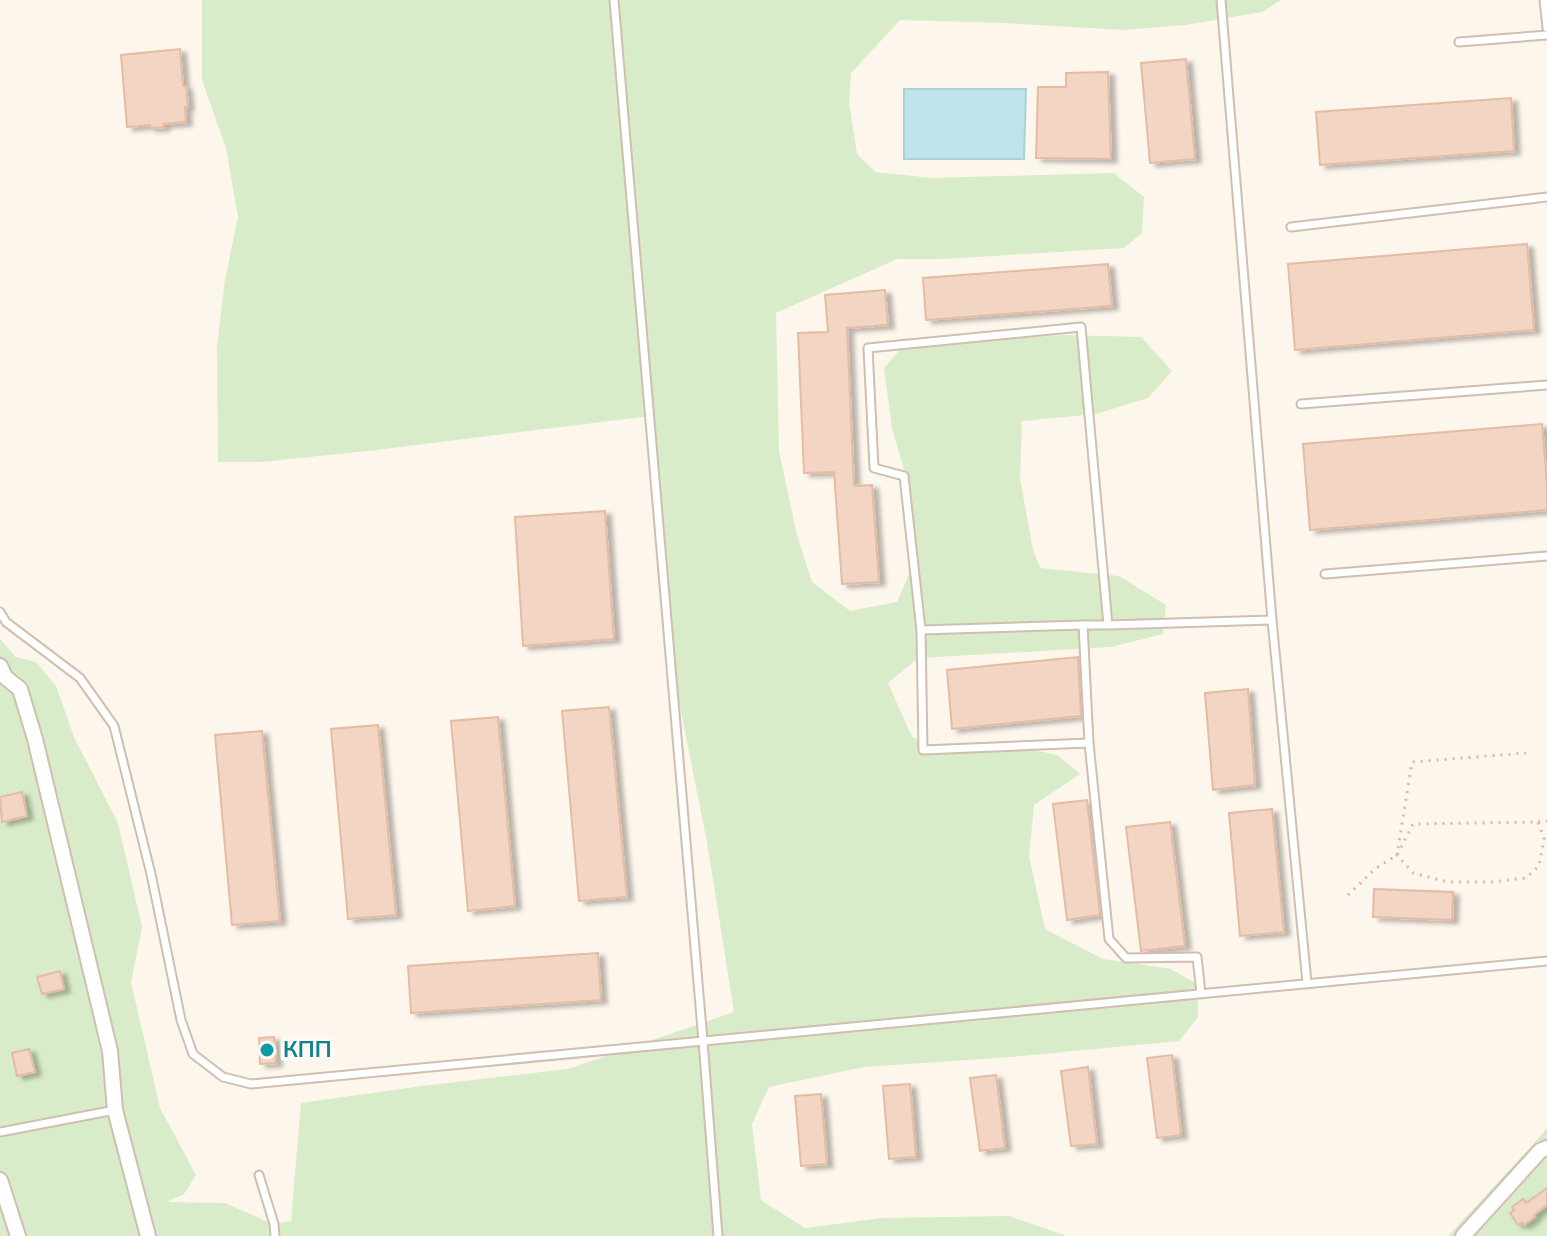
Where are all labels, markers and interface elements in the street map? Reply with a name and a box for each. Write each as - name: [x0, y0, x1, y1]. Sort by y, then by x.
- place label: КПП: [283, 1035, 332, 1065]
- marker: КПП: [258, 1041, 276, 1059]

